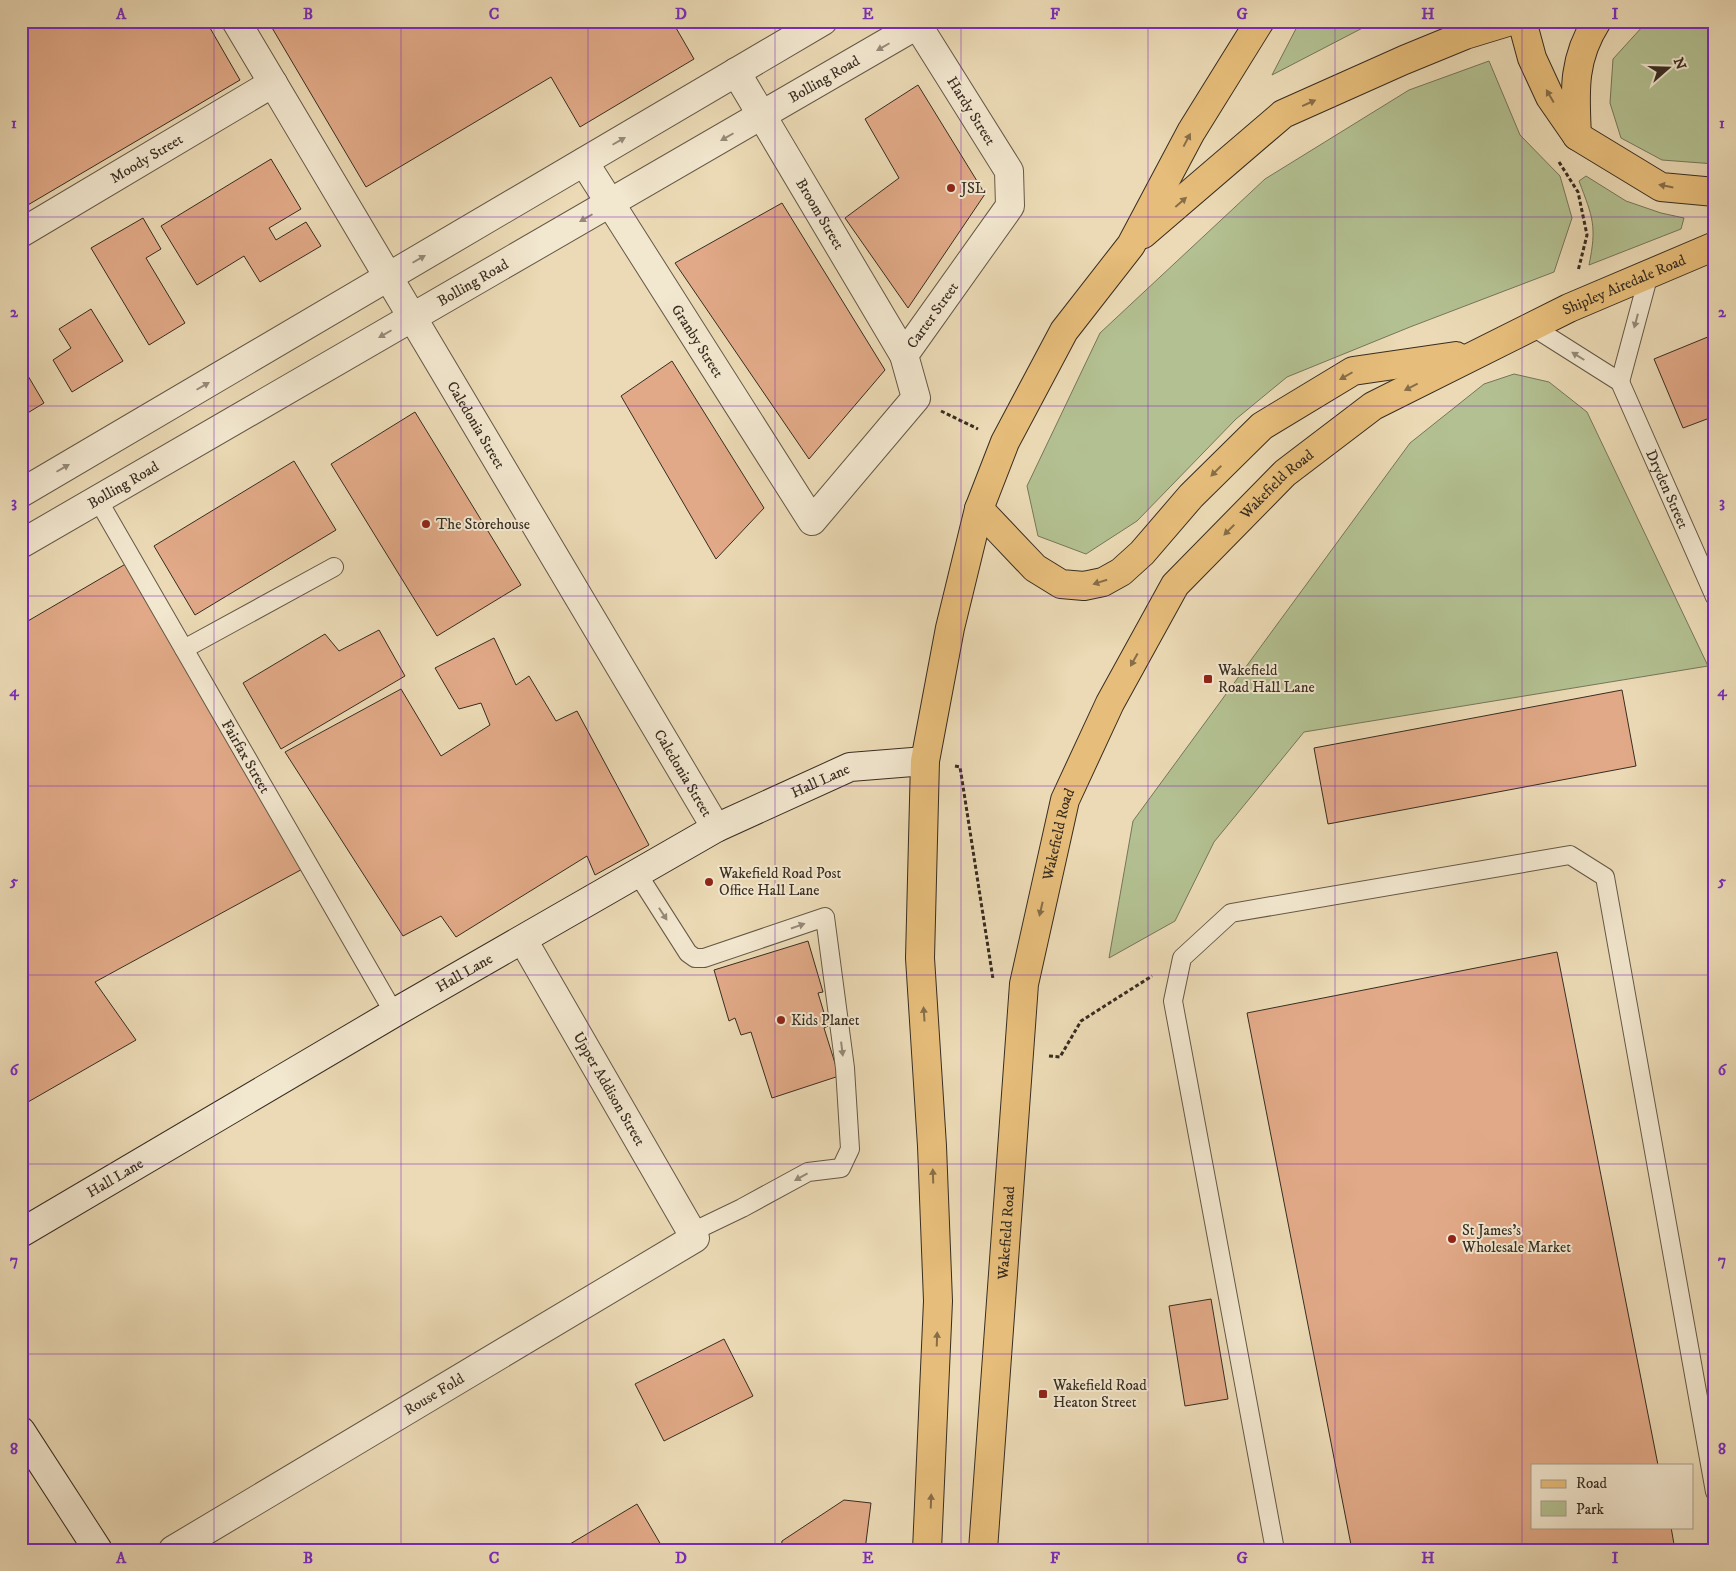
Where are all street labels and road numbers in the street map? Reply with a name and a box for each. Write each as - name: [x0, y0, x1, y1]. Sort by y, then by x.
- street label: Bolling Road: [785, 51, 863, 107]
- street label: Hardy Street: [942, 73, 1000, 149]
- street label: Moody Street: [107, 129, 186, 187]
- street label: Broom Street: [792, 175, 849, 253]
- street label: Shipley Airedale Road: [1559, 250, 1689, 319]
- street label: Bolling Road: [434, 254, 512, 310]
- street label: Carter Street: [902, 278, 963, 352]
- street label: Granby Street: [667, 301, 728, 381]
- street label: Caledonia Street: [443, 378, 510, 472]
- street label: Wakefield Road: [1235, 445, 1318, 524]
- street label: Dryden Street: [1642, 447, 1693, 532]
- street label: Bolling Road: [84, 457, 163, 513]
- street label: Fairfax Street: [217, 716, 275, 797]
- street label: Caledonia Street: [650, 726, 717, 820]
- street label: Hall Lane: [788, 759, 853, 802]
- street label: Wakefield Road: [1038, 785, 1079, 883]
- street label: Hall Lane: [432, 949, 496, 996]
- street label: Upper Addison Street: [569, 1029, 649, 1150]
- street label: Hall Lane: [83, 1154, 147, 1202]
- street label: Wakefield Road: [993, 1185, 1019, 1281]
- street label: Rouse Fold: [400, 1368, 468, 1419]

